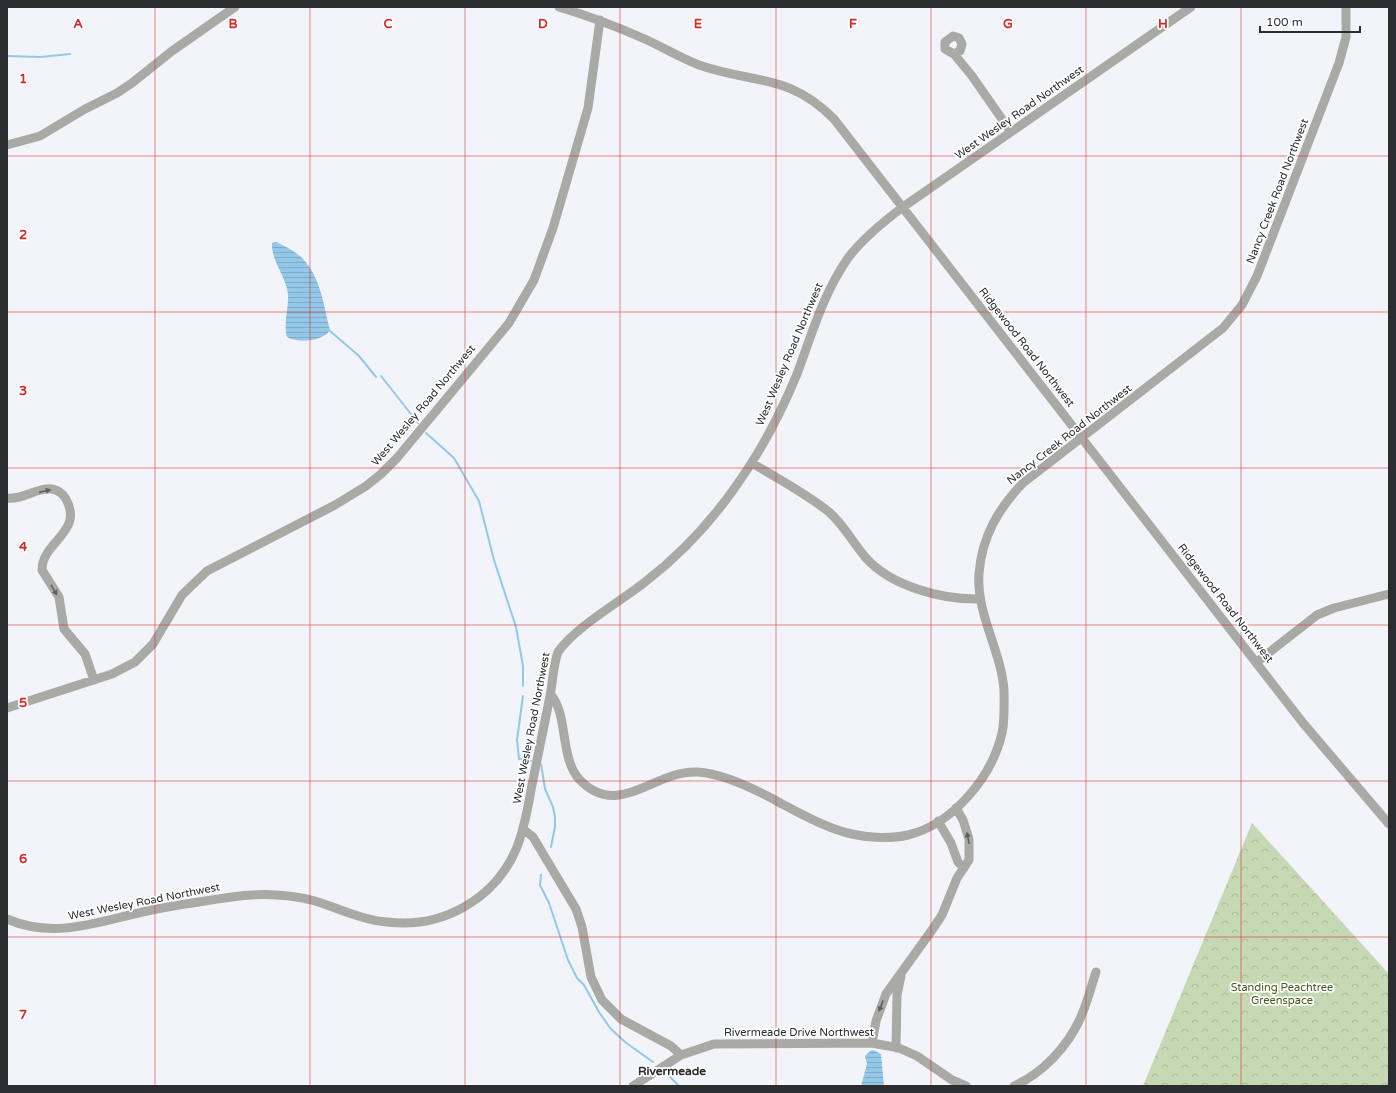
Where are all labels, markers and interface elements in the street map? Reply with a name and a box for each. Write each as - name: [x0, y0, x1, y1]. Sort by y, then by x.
- scale bar: [1260, 8, 1360, 34]
- text: 100 m: [1266, 15, 1303, 29]
- text: A: [73, 16, 83, 32]
- text: B: [228, 16, 238, 32]
- text: C: [383, 16, 393, 32]
- text: D: [538, 16, 548, 32]
- text: E: [694, 16, 702, 32]
- text: F: [849, 16, 857, 32]
- text: G: [1003, 16, 1013, 32]
- text: H: [1158, 16, 1168, 32]
- street label: West Wesley Road Northwest: [952, 63, 1086, 162]
- text: 1: [19, 71, 27, 87]
- street label: Nancy Creek Road Northwest: [1244, 117, 1311, 266]
- text: 2: [19, 227, 27, 243]
- street label: West Wesley Road Northwest: [753, 281, 826, 428]
- street label: Ridgewood Road Northwest: [976, 285, 1077, 409]
- street label: West Wesley Road Northwest: [369, 342, 478, 469]
- street label: Nancy Creek Road Northwest: [1004, 382, 1134, 487]
- text: 3: [19, 383, 27, 399]
- one-way arrow: [38, 487, 51, 493]
- text: 4: [19, 539, 28, 555]
- street label: Ridgewood Road Northwest: [1175, 541, 1276, 665]
- one-way arrow: [51, 584, 58, 596]
- street label: West Wesley Road Northwest: [510, 651, 553, 805]
- text: 5: [19, 695, 27, 711]
- one-way arrow: [965, 831, 971, 844]
- text: 6: [19, 851, 27, 867]
- street label: West Wesley Road Northwest: [67, 880, 221, 923]
- park label: Standing Peachtree Greenspace: [1231, 981, 1333, 1007]
- one-way arrow: [877, 1000, 883, 1012]
- text: 7: [19, 1007, 27, 1023]
- street label: Rivermeade Drive Northwest: [724, 1026, 874, 1039]
- district label: Rivermeade: [638, 1064, 706, 1078]

